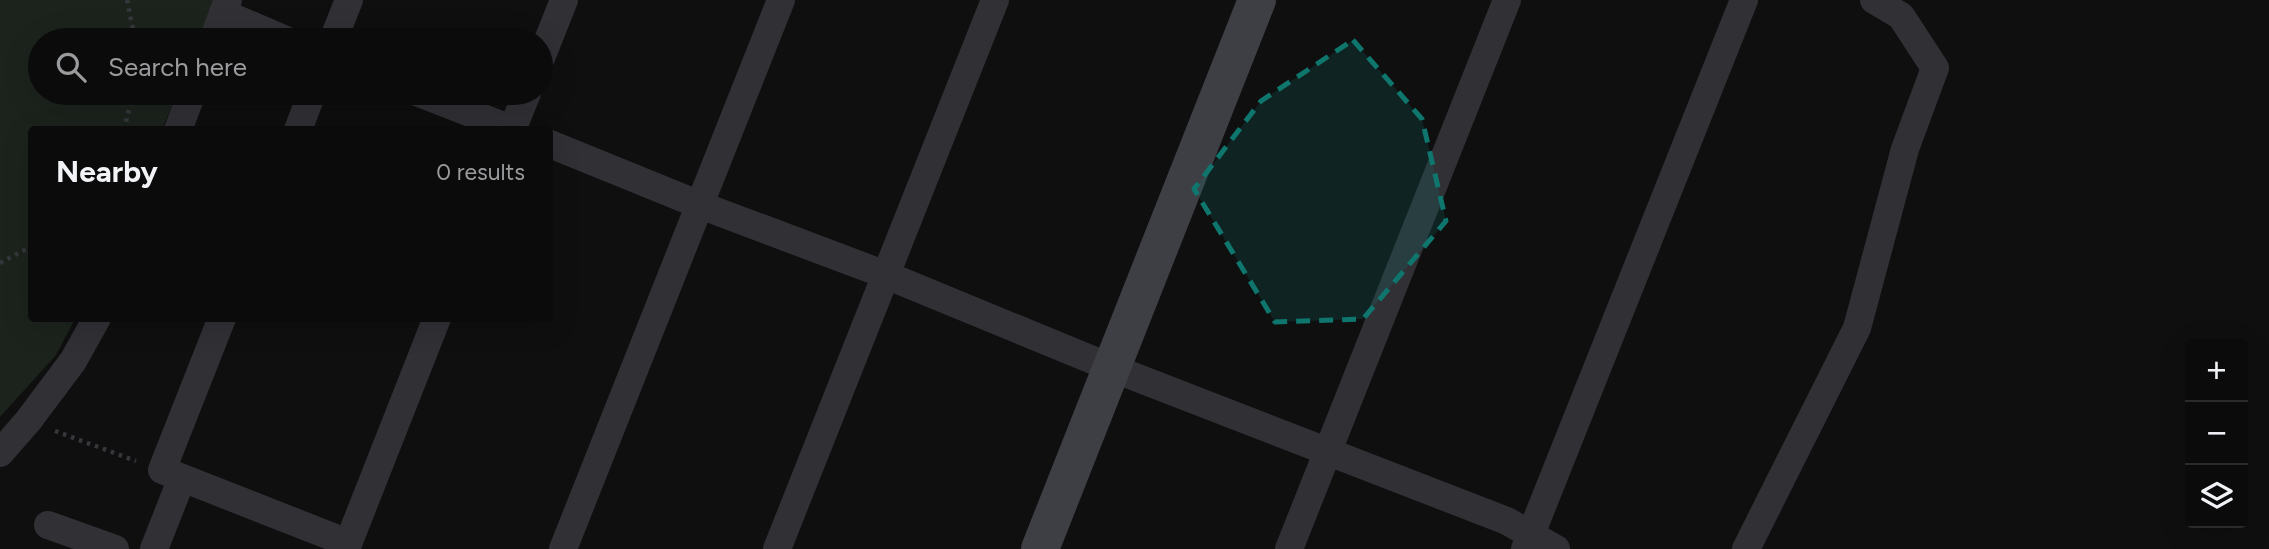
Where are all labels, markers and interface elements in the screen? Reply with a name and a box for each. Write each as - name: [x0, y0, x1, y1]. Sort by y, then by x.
- search box: [28, 28, 553, 105]
- icon: search: [52, 48, 90, 86]
- text: Search here: [108, 51, 247, 83]
- text: Nearby: [56, 153, 158, 190]
- text: 0 results: [436, 158, 525, 186]
- map controls: [2185, 339, 2248, 528]
- button: +: [2185, 339, 2248, 402]
- button: −: [2185, 402, 2248, 465]
- button: layers: [2185, 465, 2248, 528]

